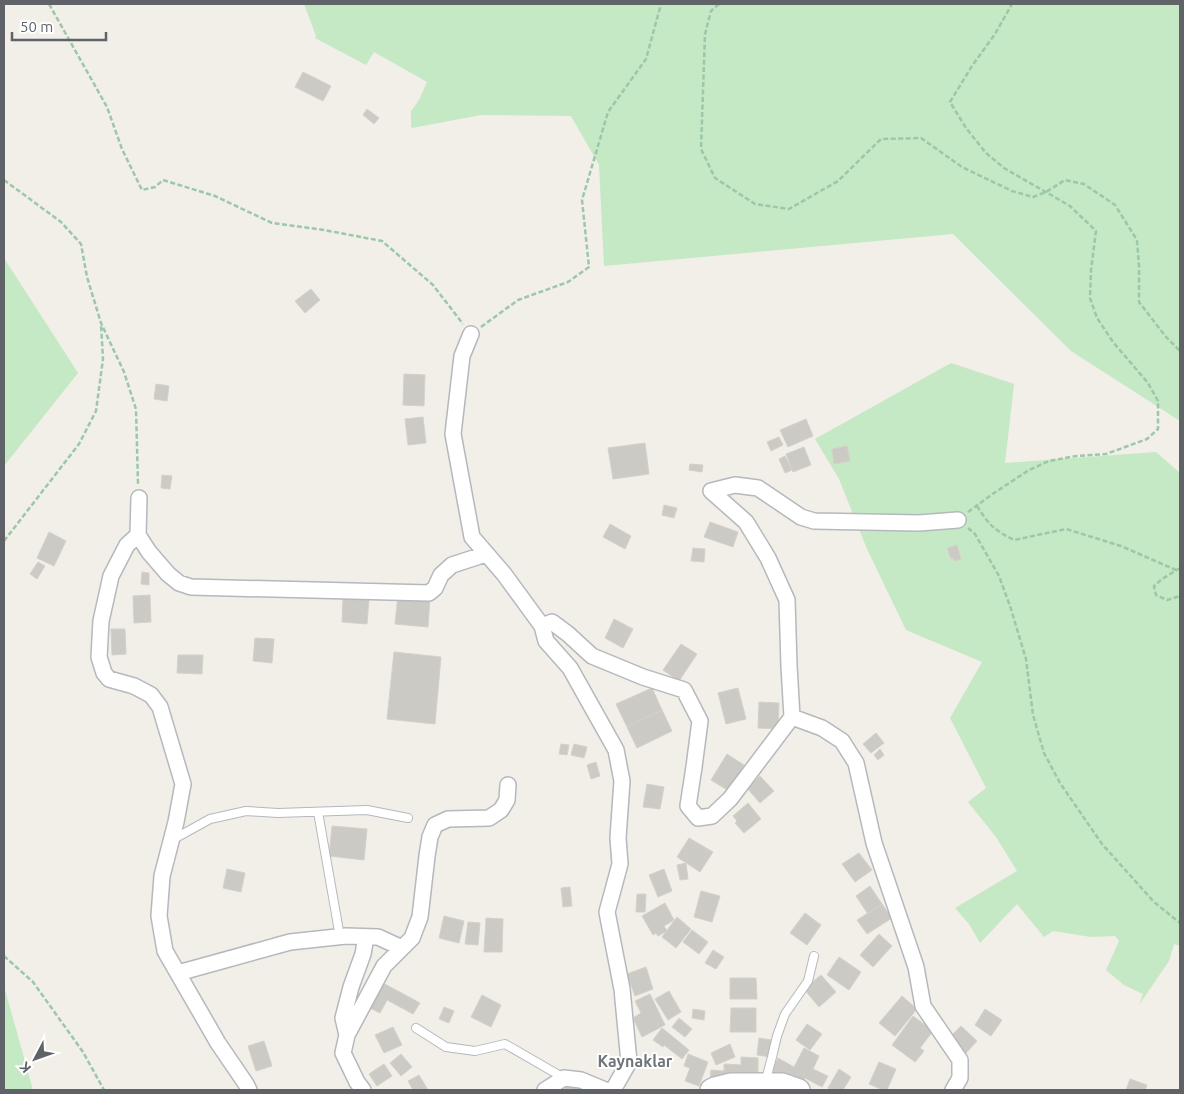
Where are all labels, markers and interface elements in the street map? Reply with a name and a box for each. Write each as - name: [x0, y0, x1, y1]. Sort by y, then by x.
- scale bar: [12, 10, 106, 42]
- text: 50 m: [20, 18, 53, 35]
- north arrow: [10, 1034, 60, 1084]
- district label: Kaynaklar: [598, 1052, 673, 1070]
- text: K: [16, 1058, 34, 1076]

